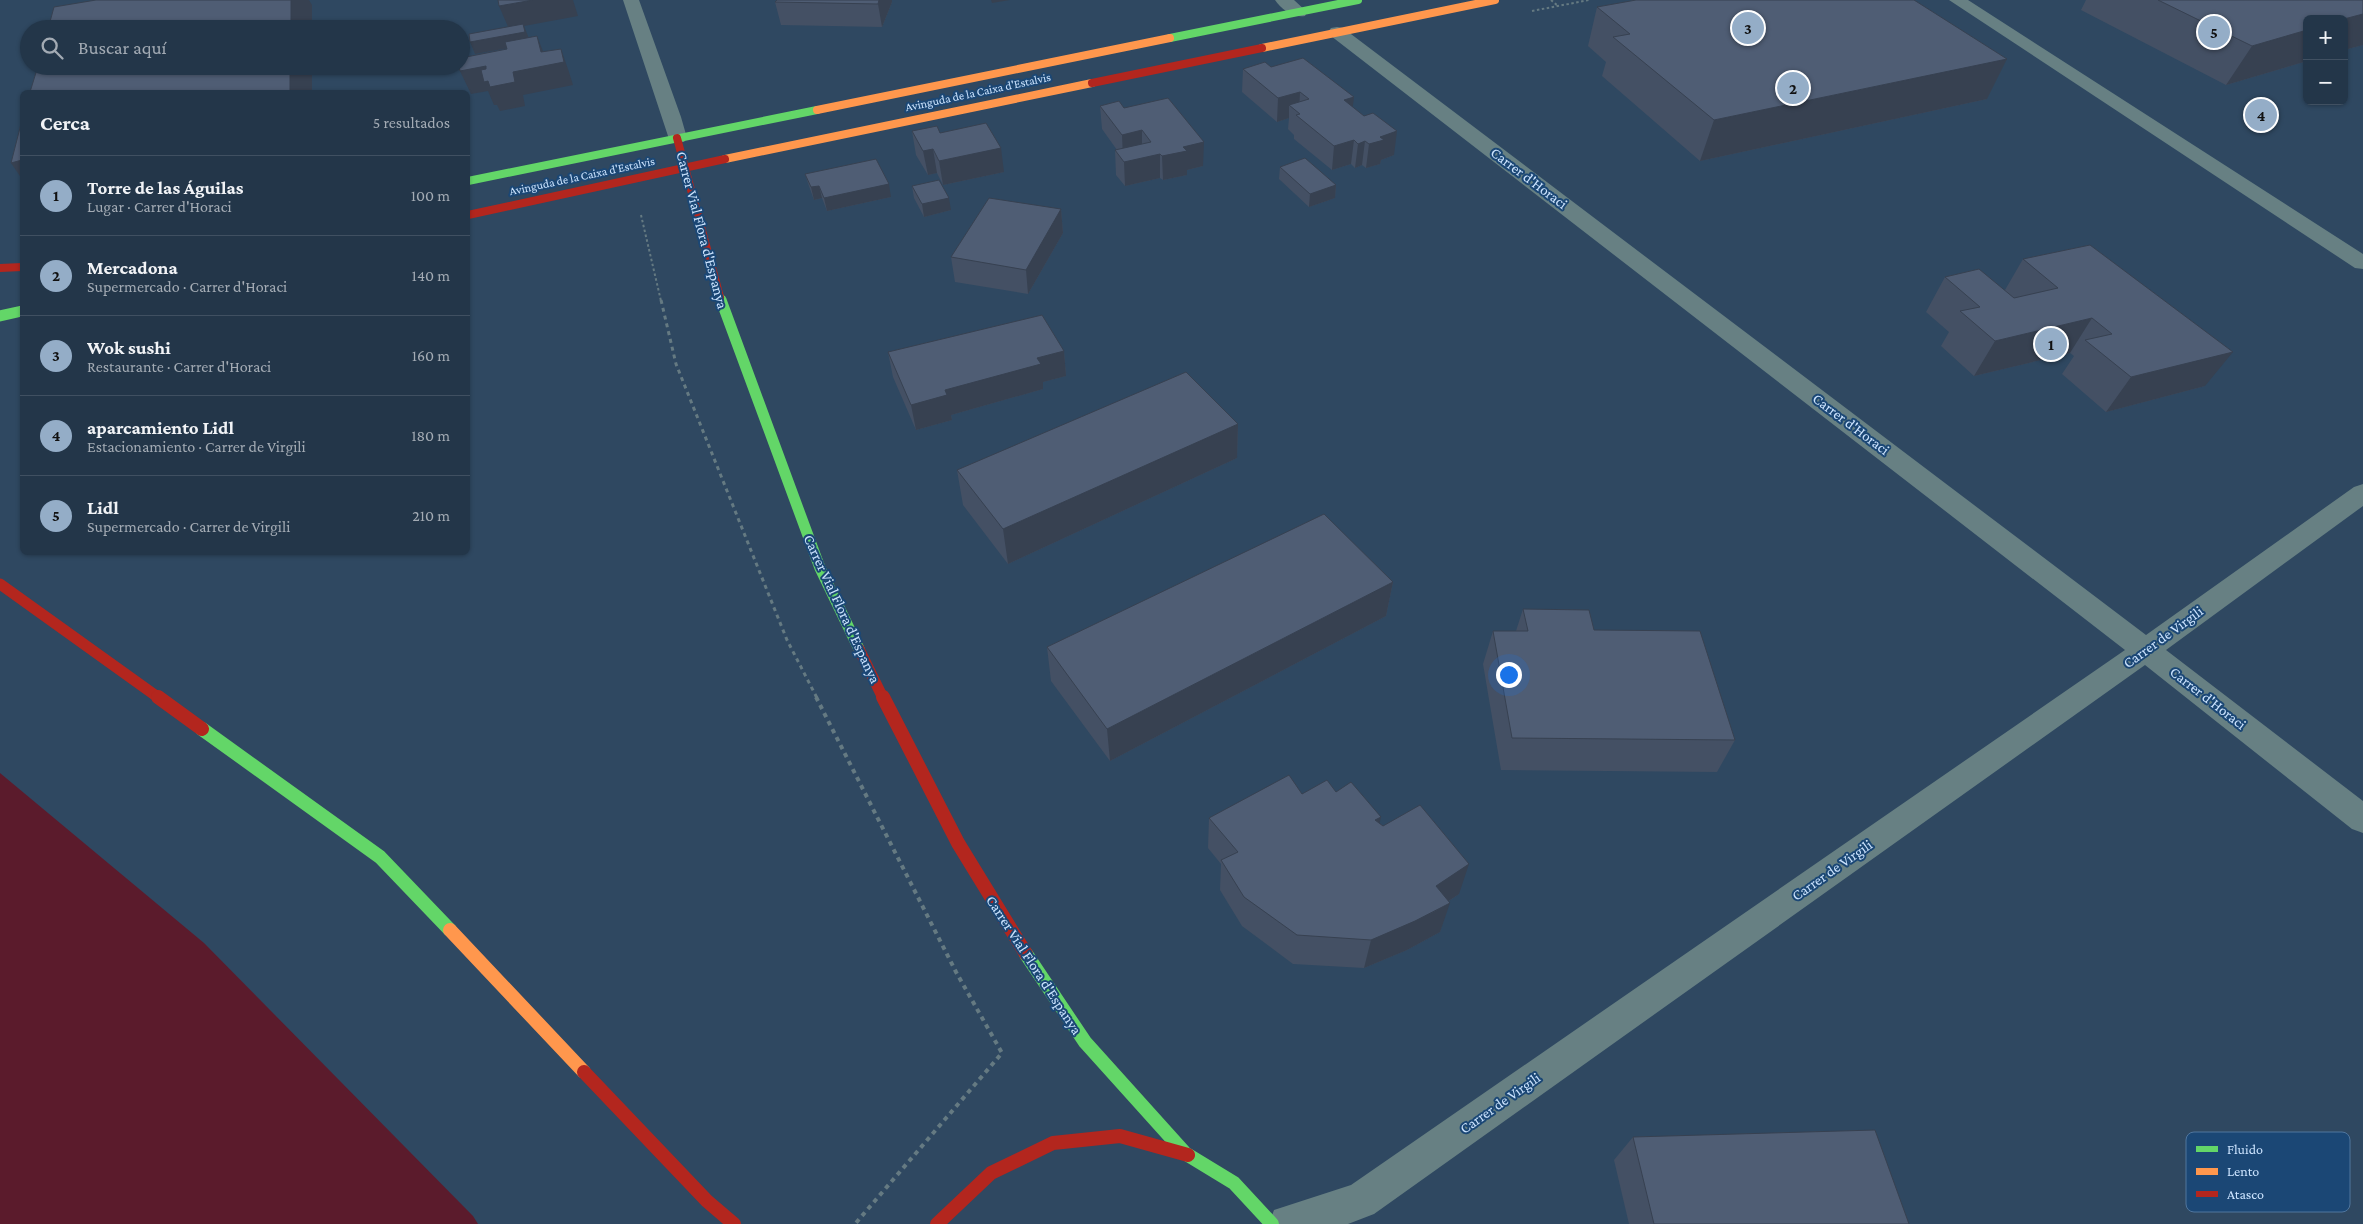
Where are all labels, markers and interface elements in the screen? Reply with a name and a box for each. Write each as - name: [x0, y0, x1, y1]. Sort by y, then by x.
- pin: 3: [1732, 9, 1764, 47]
- pin: 5: [2198, 13, 2230, 51]
- map controls: [2303, 15, 2348, 105]
- button: +: [2303, 15, 2348, 60]
- search box: [20, 20, 470, 75]
- icon: search: [38, 34, 66, 62]
- text: Buscar aquí: [78, 37, 167, 58]
- button: −: [2303, 60, 2348, 105]
- pin: 2: [1777, 69, 1809, 107]
- street label: Avinguda de la Caixa d'Estalvis: [904, 70, 1052, 114]
- pin: 4: [2245, 96, 2277, 134]
- text: Cerca: [40, 111, 90, 135]
- text: 5 resultados: [373, 114, 450, 131]
- street label: Carrer d'Horaci: [1488, 144, 1570, 212]
- street label: Carrer Vial Flora d'Espanya: [672, 150, 731, 311]
- street label: Avinguda de la Caixa d'Estalvis: [508, 154, 656, 198]
- text: Torre de las Águilas: [87, 177, 243, 198]
- text: 1: [53, 187, 59, 204]
- text: 100 m: [411, 187, 450, 204]
- text: Lugar · Carrer d'Horaci: [87, 198, 232, 215]
- text: Mercadona: [87, 257, 178, 278]
- text: 2: [52, 267, 60, 284]
- text: 140 m: [412, 267, 450, 284]
- text: Supermercado · Carrer d'Horaci: [87, 278, 287, 295]
- pin: 1: [2035, 325, 2067, 363]
- text: Wok sushi: [87, 337, 171, 358]
- text: 3: [52, 347, 60, 364]
- text: 160 m: [412, 347, 450, 364]
- text: Restaurante · Carrer d'Horaci: [87, 358, 271, 375]
- street label: Carrer d'Horaci: [1810, 390, 1892, 458]
- text: aparcamiento Lidl: [87, 417, 234, 438]
- text: 4: [52, 427, 60, 444]
- text: 180 m: [411, 427, 450, 444]
- text: Estacionamiento · Carrer de Virgili: [87, 438, 306, 455]
- text: Lidl: [87, 497, 119, 518]
- text: 5: [52, 507, 60, 524]
- text: 210 m: [412, 507, 450, 524]
- text: Supermercado · Carrer de Virgili: [87, 518, 290, 535]
- street label: Carrer Vial Flora d'Espanya: [800, 532, 884, 686]
- street label: Carrer de Virgili: [2120, 603, 2207, 672]
- your location: [1496, 662, 1522, 688]
- street label: Carrer d'Horaci: [2167, 664, 2249, 733]
- street label: Carrer de Virgili: [1789, 836, 1876, 904]
- street label: Carrer Vial Flora d'Espanya: [982, 893, 1085, 1038]
- street label: Carrer de Virgili: [1457, 1069, 1544, 1137]
- legend: [2186, 1132, 2350, 1212]
- text: Fluido: [2227, 1141, 2263, 1157]
- text: Lento: [2227, 1163, 2259, 1179]
- text: Atasco: [2227, 1186, 2264, 1202]

